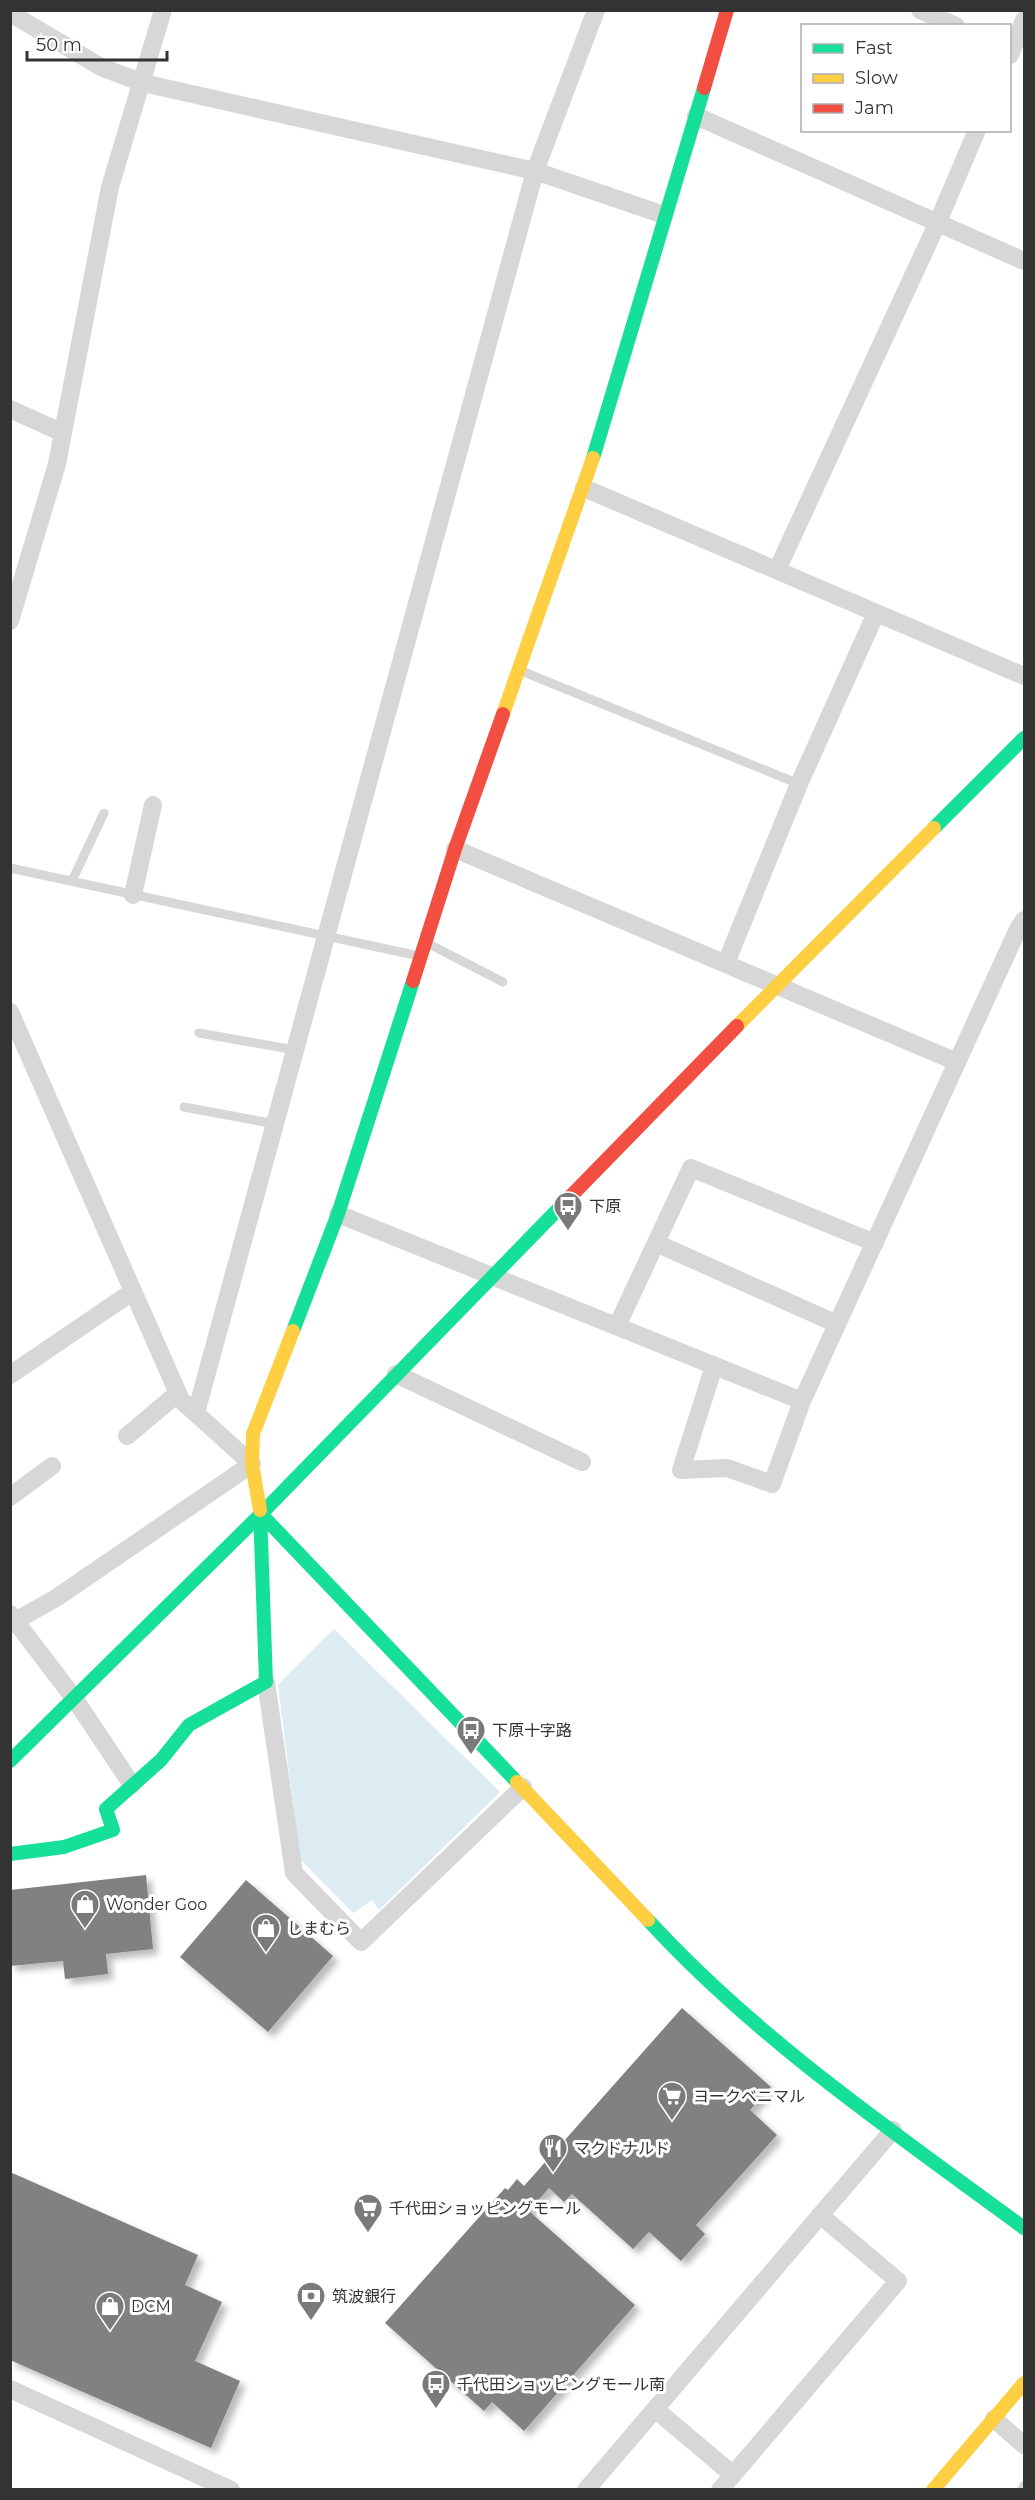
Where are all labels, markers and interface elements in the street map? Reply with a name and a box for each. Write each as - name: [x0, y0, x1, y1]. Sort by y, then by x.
- scale bar: [27, 24, 166, 62]
- legend: [801, 24, 1011, 132]
- text: 50 m: [36, 34, 82, 56]
- text: Fast: [855, 37, 893, 59]
- text: Slow: [855, 67, 898, 89]
- text: Jam: [854, 97, 894, 119]
- bus stop icon: 下原: [552, 1190, 584, 1232]
- place label: 下原: [589, 1197, 621, 1216]
- bus stop icon: 下原十字路: [455, 1714, 487, 1756]
- place label: 下原十字路: [492, 1721, 572, 1740]
- shop icon: Wonder Goo: [69, 1888, 101, 1930]
- place label: Wonder Goo: [106, 1895, 207, 1914]
- shop icon: しまむら: [250, 1912, 282, 1954]
- place label: しまむら: [287, 1919, 351, 1938]
- supermarket icon: ヨークベニマル: [656, 2080, 688, 2122]
- place label: ヨークベニマル: [693, 2087, 805, 2106]
- restaurant icon: マクドナルド: [537, 2132, 569, 2174]
- place label: マクドナルド: [574, 2139, 670, 2158]
- supermarket icon: 千代田ショッピングモール: [352, 2192, 384, 2234]
- place label: 千代田ショッピングモール: [389, 2199, 581, 2218]
- bank icon: 筑波銀行: [295, 2280, 327, 2322]
- place label: 筑波銀行: [332, 2287, 396, 2306]
- shop icon: DCM: [94, 2290, 126, 2332]
- place label: DCM: [131, 2297, 171, 2316]
- bus stop icon: 千代田ショッピングモール南: [420, 2368, 452, 2410]
- place label: 千代田ショッピングモール南: [457, 2375, 665, 2394]

